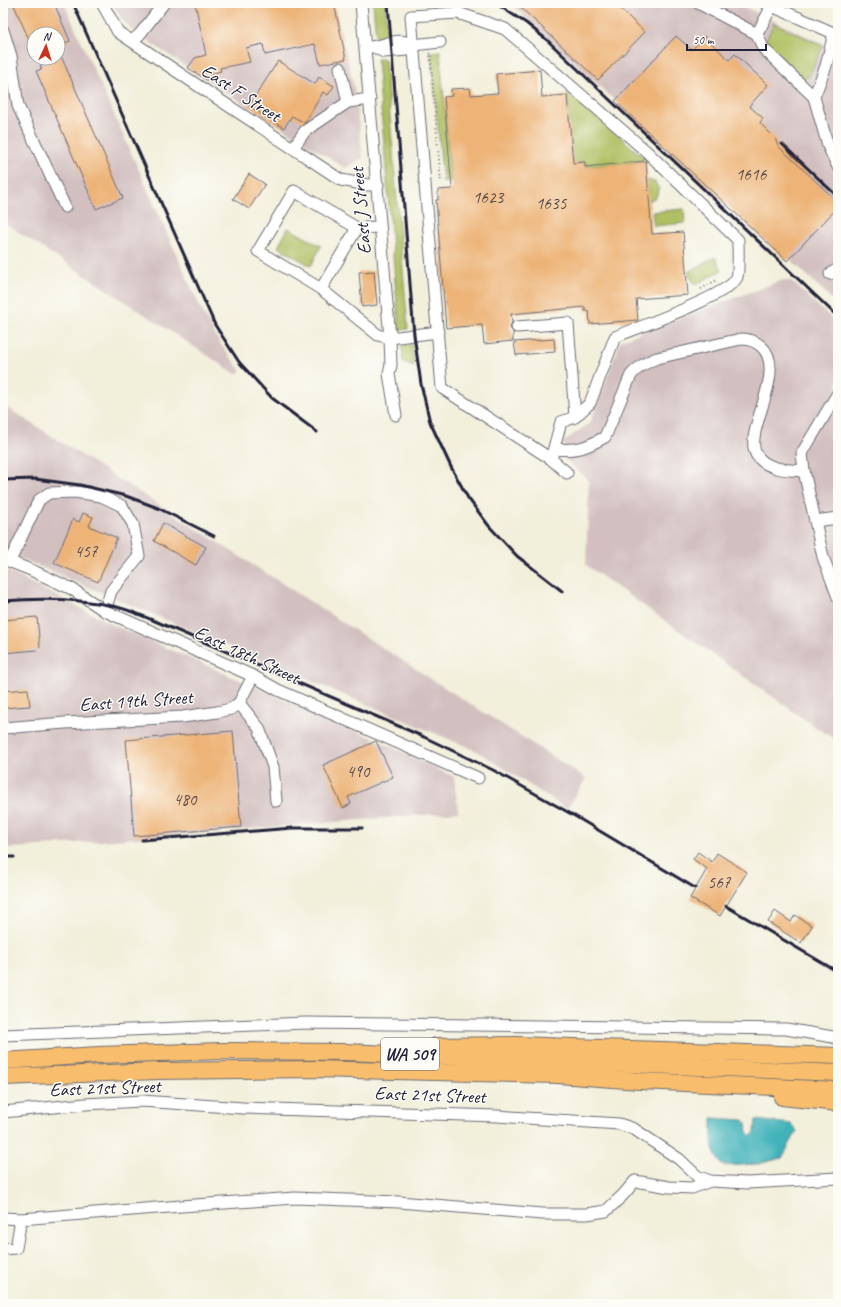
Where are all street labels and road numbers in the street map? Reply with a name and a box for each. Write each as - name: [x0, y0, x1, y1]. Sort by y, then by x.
- street label: East F Street: [197, 58, 287, 128]
- street label: East J Street: [345, 165, 377, 255]
- street label: East 18th Street: [191, 620, 305, 691]
- street label: East 19th Street: [79, 685, 195, 717]
- road number: WA 509: [381, 1038, 439, 1070]
- street label: East 21st Street: [49, 1074, 163, 1102]
- street label: East 21st Street: [374, 1081, 488, 1109]

